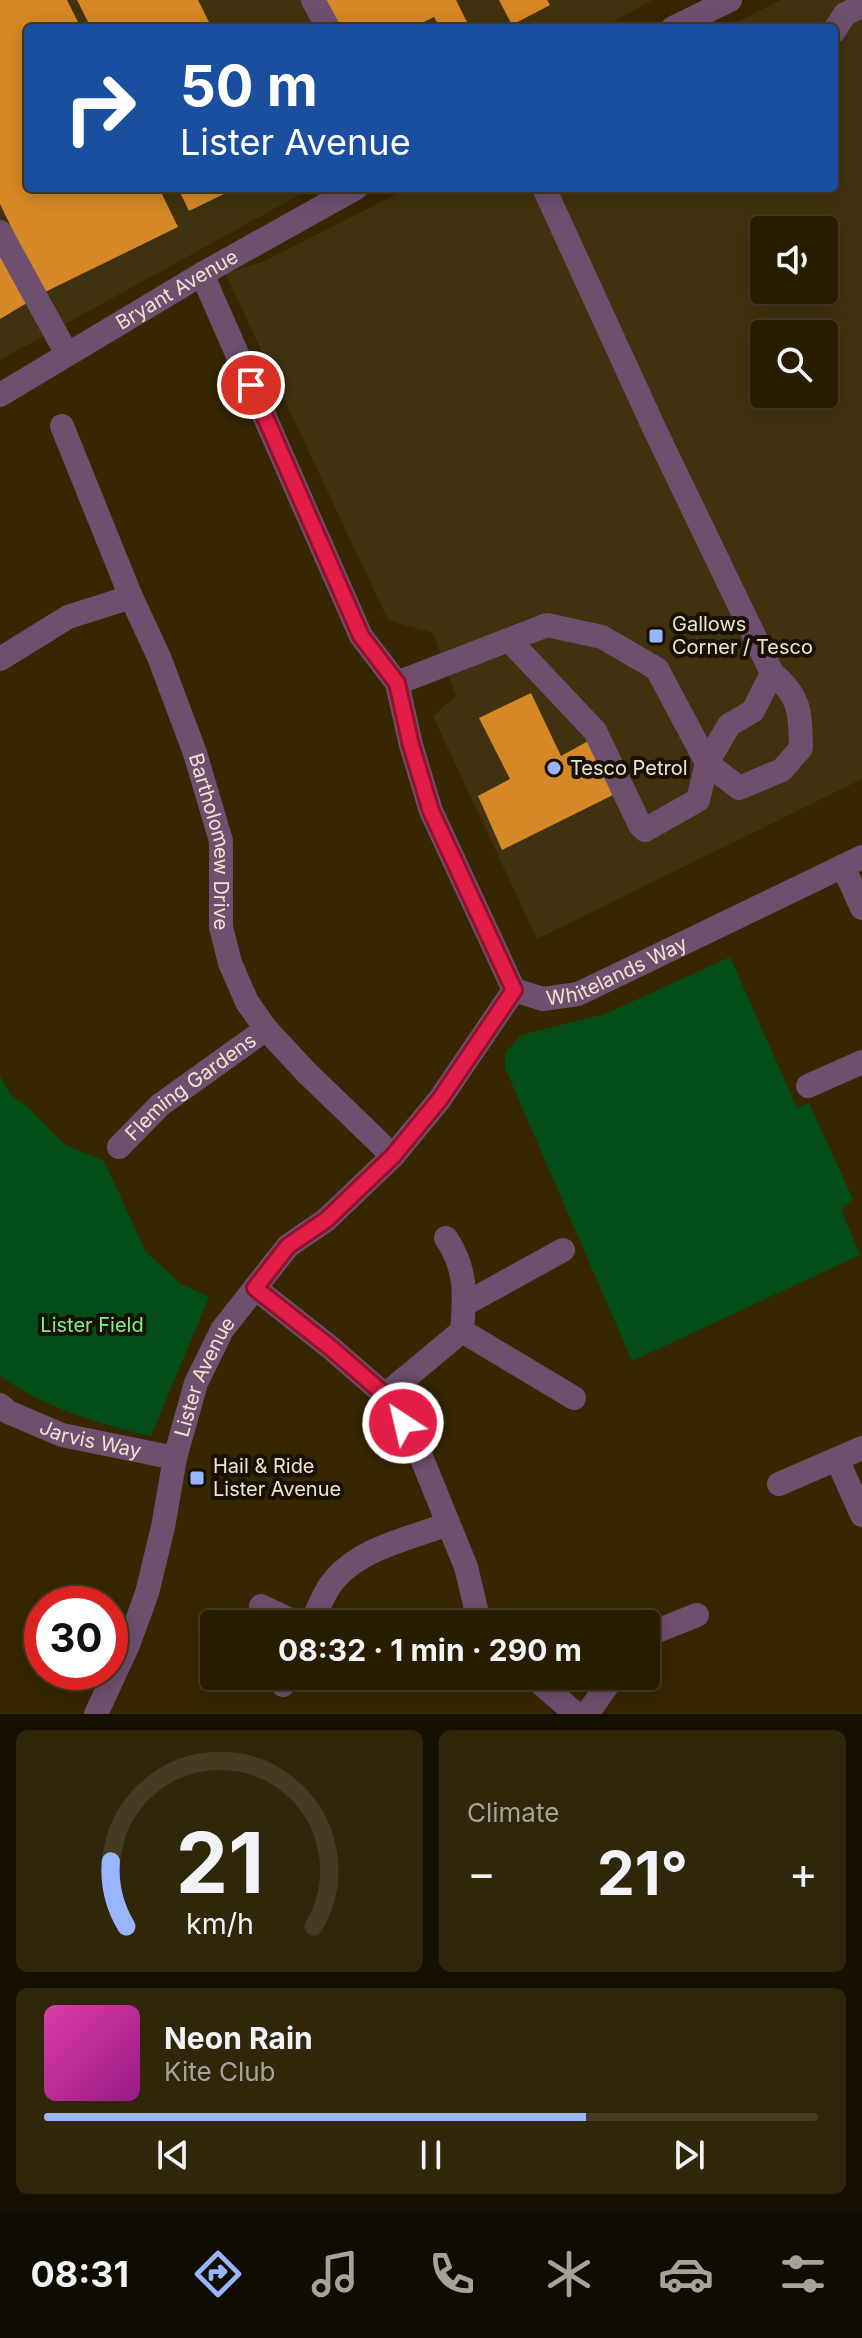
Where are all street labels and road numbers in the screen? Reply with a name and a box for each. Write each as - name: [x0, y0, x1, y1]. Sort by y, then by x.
- street label: Bryant Avenue: [112, 244, 242, 335]
- street label: Bartholomew Drive: [184, 750, 234, 930]
- street label: Whitelands Way: [545, 931, 691, 1010]
- street label: Fleming Gardens: [120, 1028, 261, 1145]
- street label: Lister Avenue: [170, 1312, 240, 1440]
- street label: Jarvis Way: [36, 1415, 143, 1463]

